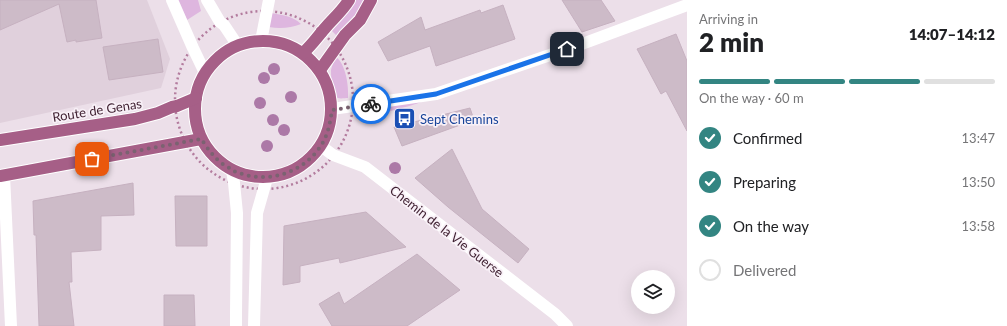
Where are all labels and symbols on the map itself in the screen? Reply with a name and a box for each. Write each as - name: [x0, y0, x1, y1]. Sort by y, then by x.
- pin: [550, 32, 584, 66]
- courier: [351, 84, 391, 124]
- street label: Route de Genas: [51, 95, 143, 125]
- bus stop icon: Sept Chemins: [391, 106, 417, 132]
- place label: Sept Chemins: [420, 111, 499, 127]
- pin: [75, 142, 109, 176]
- street label: Chemin de la Vie Guerse: [387, 182, 507, 280]

